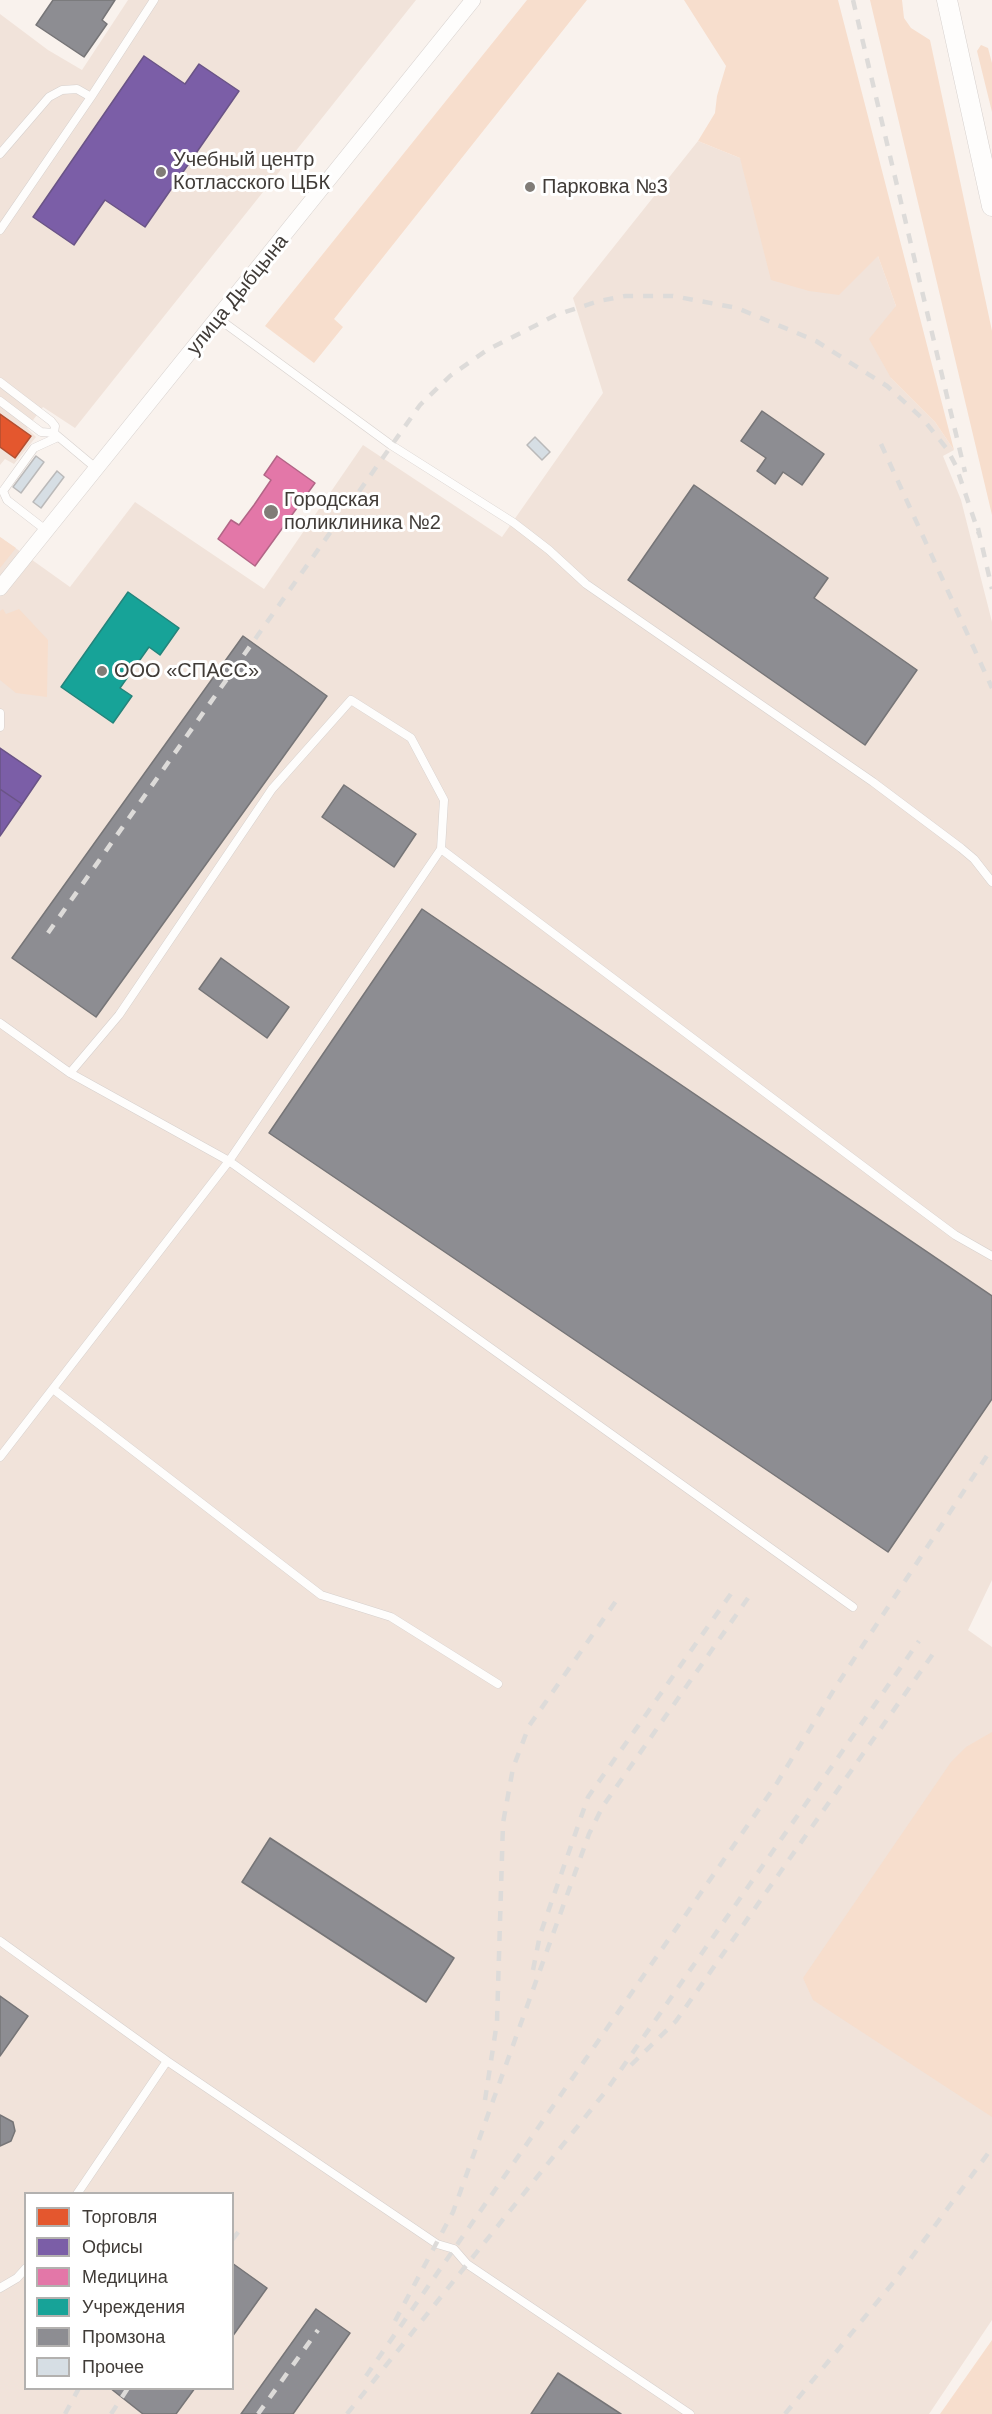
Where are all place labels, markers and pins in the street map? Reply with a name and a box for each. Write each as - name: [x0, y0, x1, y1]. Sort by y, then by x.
- place label: Учебный центр Котласского ЦБК: [173, 148, 330, 195]
- marker: Учебный центр Котласского ЦБК: [154, 165, 168, 179]
- place label: Парковка №3: [542, 175, 668, 199]
- marker: Парковка №3: [523, 180, 537, 194]
- place label: Городская поликлиника №2: [284, 488, 441, 535]
- marker: Городская поликлиника №2: [262, 503, 280, 521]
- place label: ООО «СПАСС»: [114, 659, 259, 683]
- marker: ООО «СПАСС»: [95, 664, 109, 678]

